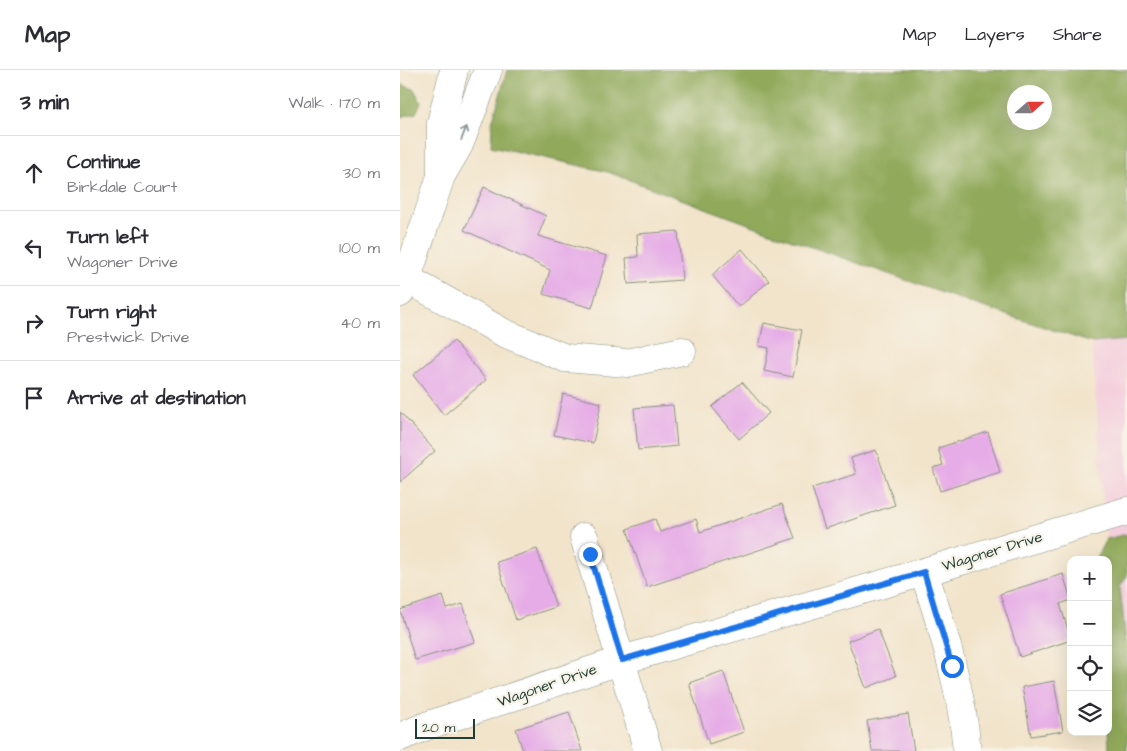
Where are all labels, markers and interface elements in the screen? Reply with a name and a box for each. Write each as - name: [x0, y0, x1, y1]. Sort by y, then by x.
- text: Map: [25, 18, 70, 52]
- text: Map: [902, 22, 936, 47]
- text: Layers: [964, 22, 1025, 47]
- text: Share: [1053, 22, 1102, 47]
- north arrow: [1007, 85, 1052, 130]
- text: 3 min: [20, 88, 69, 117]
- text: Walk · 170 m: [289, 92, 380, 114]
- one-way arrow: [460, 126, 469, 141]
- text: Continue: [67, 149, 141, 176]
- icon: ahead: [20, 159, 48, 187]
- text: 30 m: [343, 162, 380, 184]
- text: Birkdale Court: [67, 176, 177, 198]
- text: Turn left: [67, 224, 148, 251]
- icon: left: [20, 234, 48, 262]
- text: 100 m: [339, 237, 380, 259]
- text: Wagoner Drive: [67, 251, 178, 273]
- text: Turn right: [67, 299, 156, 326]
- icon: right: [20, 309, 48, 337]
- text: 40 m: [340, 312, 380, 334]
- text: Prestwick Drive: [67, 326, 189, 348]
- icon: arrive: [20, 384, 48, 412]
- text: Arrive at destination: [67, 385, 246, 412]
- street label: Wagoner Drive: [939, 526, 1045, 578]
- route end: [579, 543, 602, 566]
- map controls: [1067, 556, 1112, 736]
- button: +: [1067, 556, 1112, 601]
- button: −: [1067, 601, 1112, 646]
- button: locate: [1067, 646, 1112, 691]
- route start: [941, 655, 964, 678]
- street label: Wagoner Drive: [495, 659, 600, 713]
- button: layers: [1067, 691, 1112, 736]
- scale bar: [415, 716, 475, 739]
- text: 20 m: [422, 718, 455, 738]

